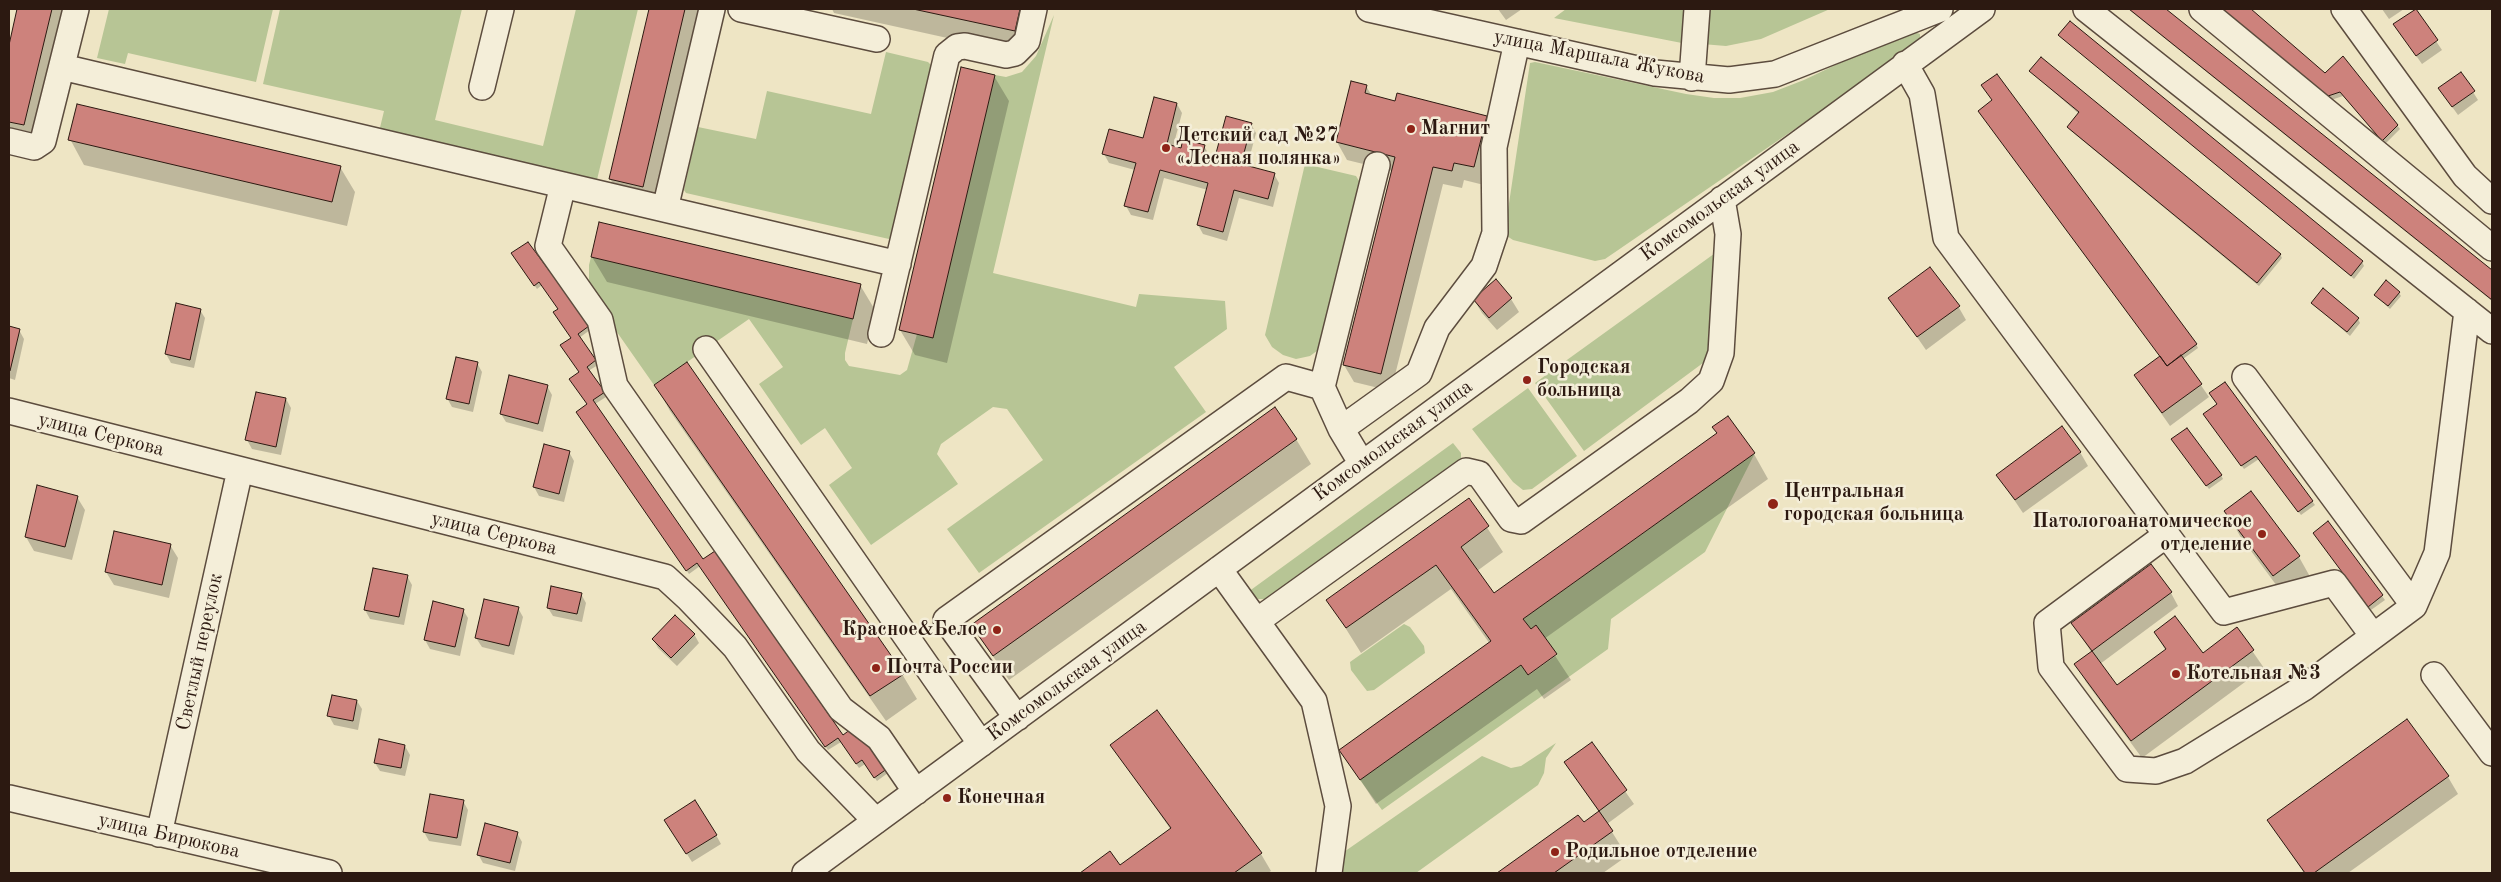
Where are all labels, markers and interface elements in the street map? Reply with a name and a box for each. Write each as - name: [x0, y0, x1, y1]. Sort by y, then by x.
- street label: улица Маршала Жукова: [1491, 25, 1707, 89]
- place label: Магнит: [1421, 117, 1490, 141]
- marker: Магнит: [1405, 123, 1417, 135]
- place label: Детский сад №27 «Лесная полянка»: [1176, 124, 1341, 171]
- street label: Комсомольская улица: [1636, 135, 1804, 267]
- marker: Детский сад №27 «Лесная полянка»: [1160, 142, 1172, 154]
- place label: Городская больница: [1537, 356, 1630, 403]
- marker: Городская больница: [1521, 374, 1533, 386]
- street label: Комсомольская улица: [1309, 375, 1477, 507]
- street label: улица Серкова: [35, 408, 167, 462]
- place label: Центральная городская больница: [1784, 480, 1964, 527]
- marker: Центральная городская больница: [1766, 497, 1780, 511]
- street label: улица Серкова: [428, 507, 560, 561]
- place label: Патологоанатомическое отделение: [2032, 510, 2252, 557]
- marker: Патологоанатомическое отделение: [2256, 528, 2268, 540]
- street label: Светлый переулок: [172, 571, 228, 733]
- street label: Комсомольская улица: [983, 615, 1151, 747]
- place label: Красное&Белое: [842, 618, 987, 642]
- marker: Красное&Белое: [991, 624, 1003, 636]
- place label: Почта России: [886, 656, 1013, 680]
- marker: Почта России: [870, 662, 882, 674]
- place label: Котельная №3: [2186, 662, 2321, 686]
- marker: Котельная №3: [2170, 668, 2182, 680]
- place label: Конечная: [957, 786, 1045, 810]
- marker: Конечная: [941, 792, 953, 804]
- street label: улица Бирюкова: [96, 808, 242, 864]
- place label: Родильное отделение: [1565, 840, 1757, 864]
- marker: Родильное отделение: [1549, 846, 1561, 858]

